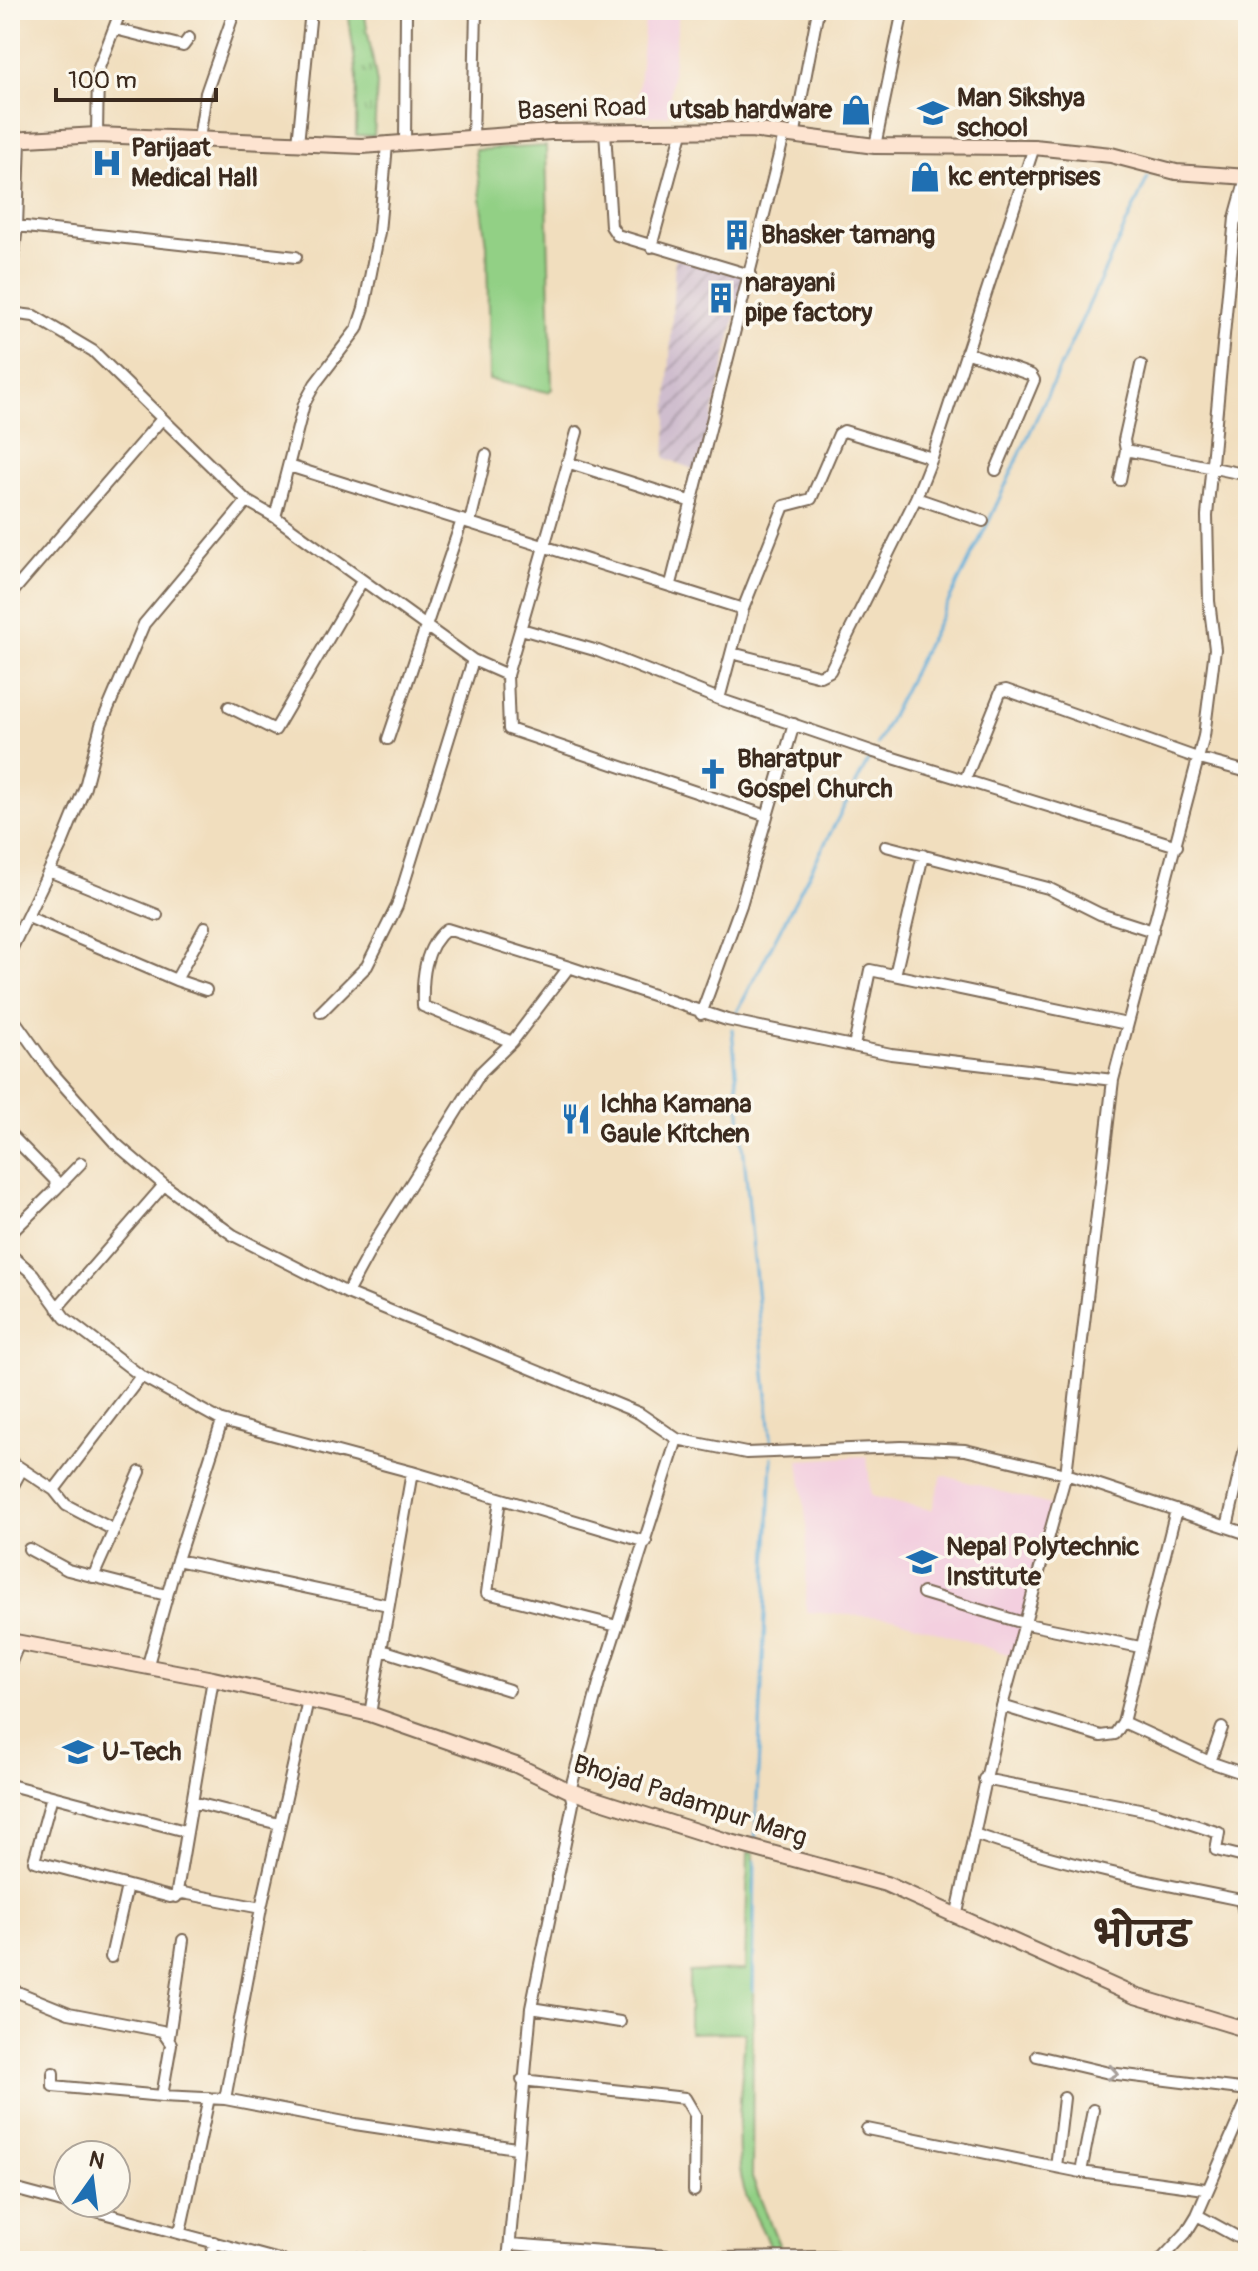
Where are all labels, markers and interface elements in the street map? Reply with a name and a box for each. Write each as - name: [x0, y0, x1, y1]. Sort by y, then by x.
- scale bar: [56, 52, 216, 102]
- text: 100 m: [68, 66, 137, 95]
- place label: Man Sikshya school: [957, 82, 1085, 144]
- street label: Baseni Road: [517, 91, 647, 127]
- shop icon: utsab hardware: [839, 93, 873, 127]
- place label: utsab hardware: [669, 94, 833, 126]
- school or university icon: Man Sikshya school: [916, 96, 950, 130]
- place label: Parijaat Medical Hall: [131, 132, 258, 194]
- hospital icon: Parijaat Medical Hall: [90, 146, 124, 180]
- shop icon: kc enterprises: [908, 160, 942, 194]
- place label: kc enterprises: [948, 161, 1101, 193]
- building icon: Bhasker tamang: [720, 218, 754, 252]
- place label: Bhasker tamang: [761, 219, 935, 251]
- place label: narayani pipe factory: [745, 267, 873, 329]
- building icon: narayani pipe factory: [704, 281, 738, 315]
- place label: Bharatpur Gospel Church: [737, 743, 893, 805]
- church icon: Bharatpur Gospel Church: [696, 757, 730, 791]
- place label: Ichha Kamana Gaule Kitchen: [600, 1088, 751, 1150]
- restaurant icon: Ichha Kamana Gaule Kitchen: [559, 1102, 593, 1136]
- place label: Nepal Polytechnic Institute: [946, 1531, 1139, 1593]
- school or university icon: Nepal Polytechnic Institute: [905, 1545, 939, 1579]
- school or university icon: U-Tech: [61, 1735, 95, 1769]
- place label: U-Tech: [102, 1736, 181, 1768]
- street label: Bhojad Padampur Marg: [569, 1748, 811, 1854]
- district label: भोजड: [1094, 1908, 1193, 1957]
- one-way arrow: [1106, 2064, 1120, 2081]
- north arrow: [52, 2139, 132, 2219]
- text: N: [86, 2145, 107, 2176]

